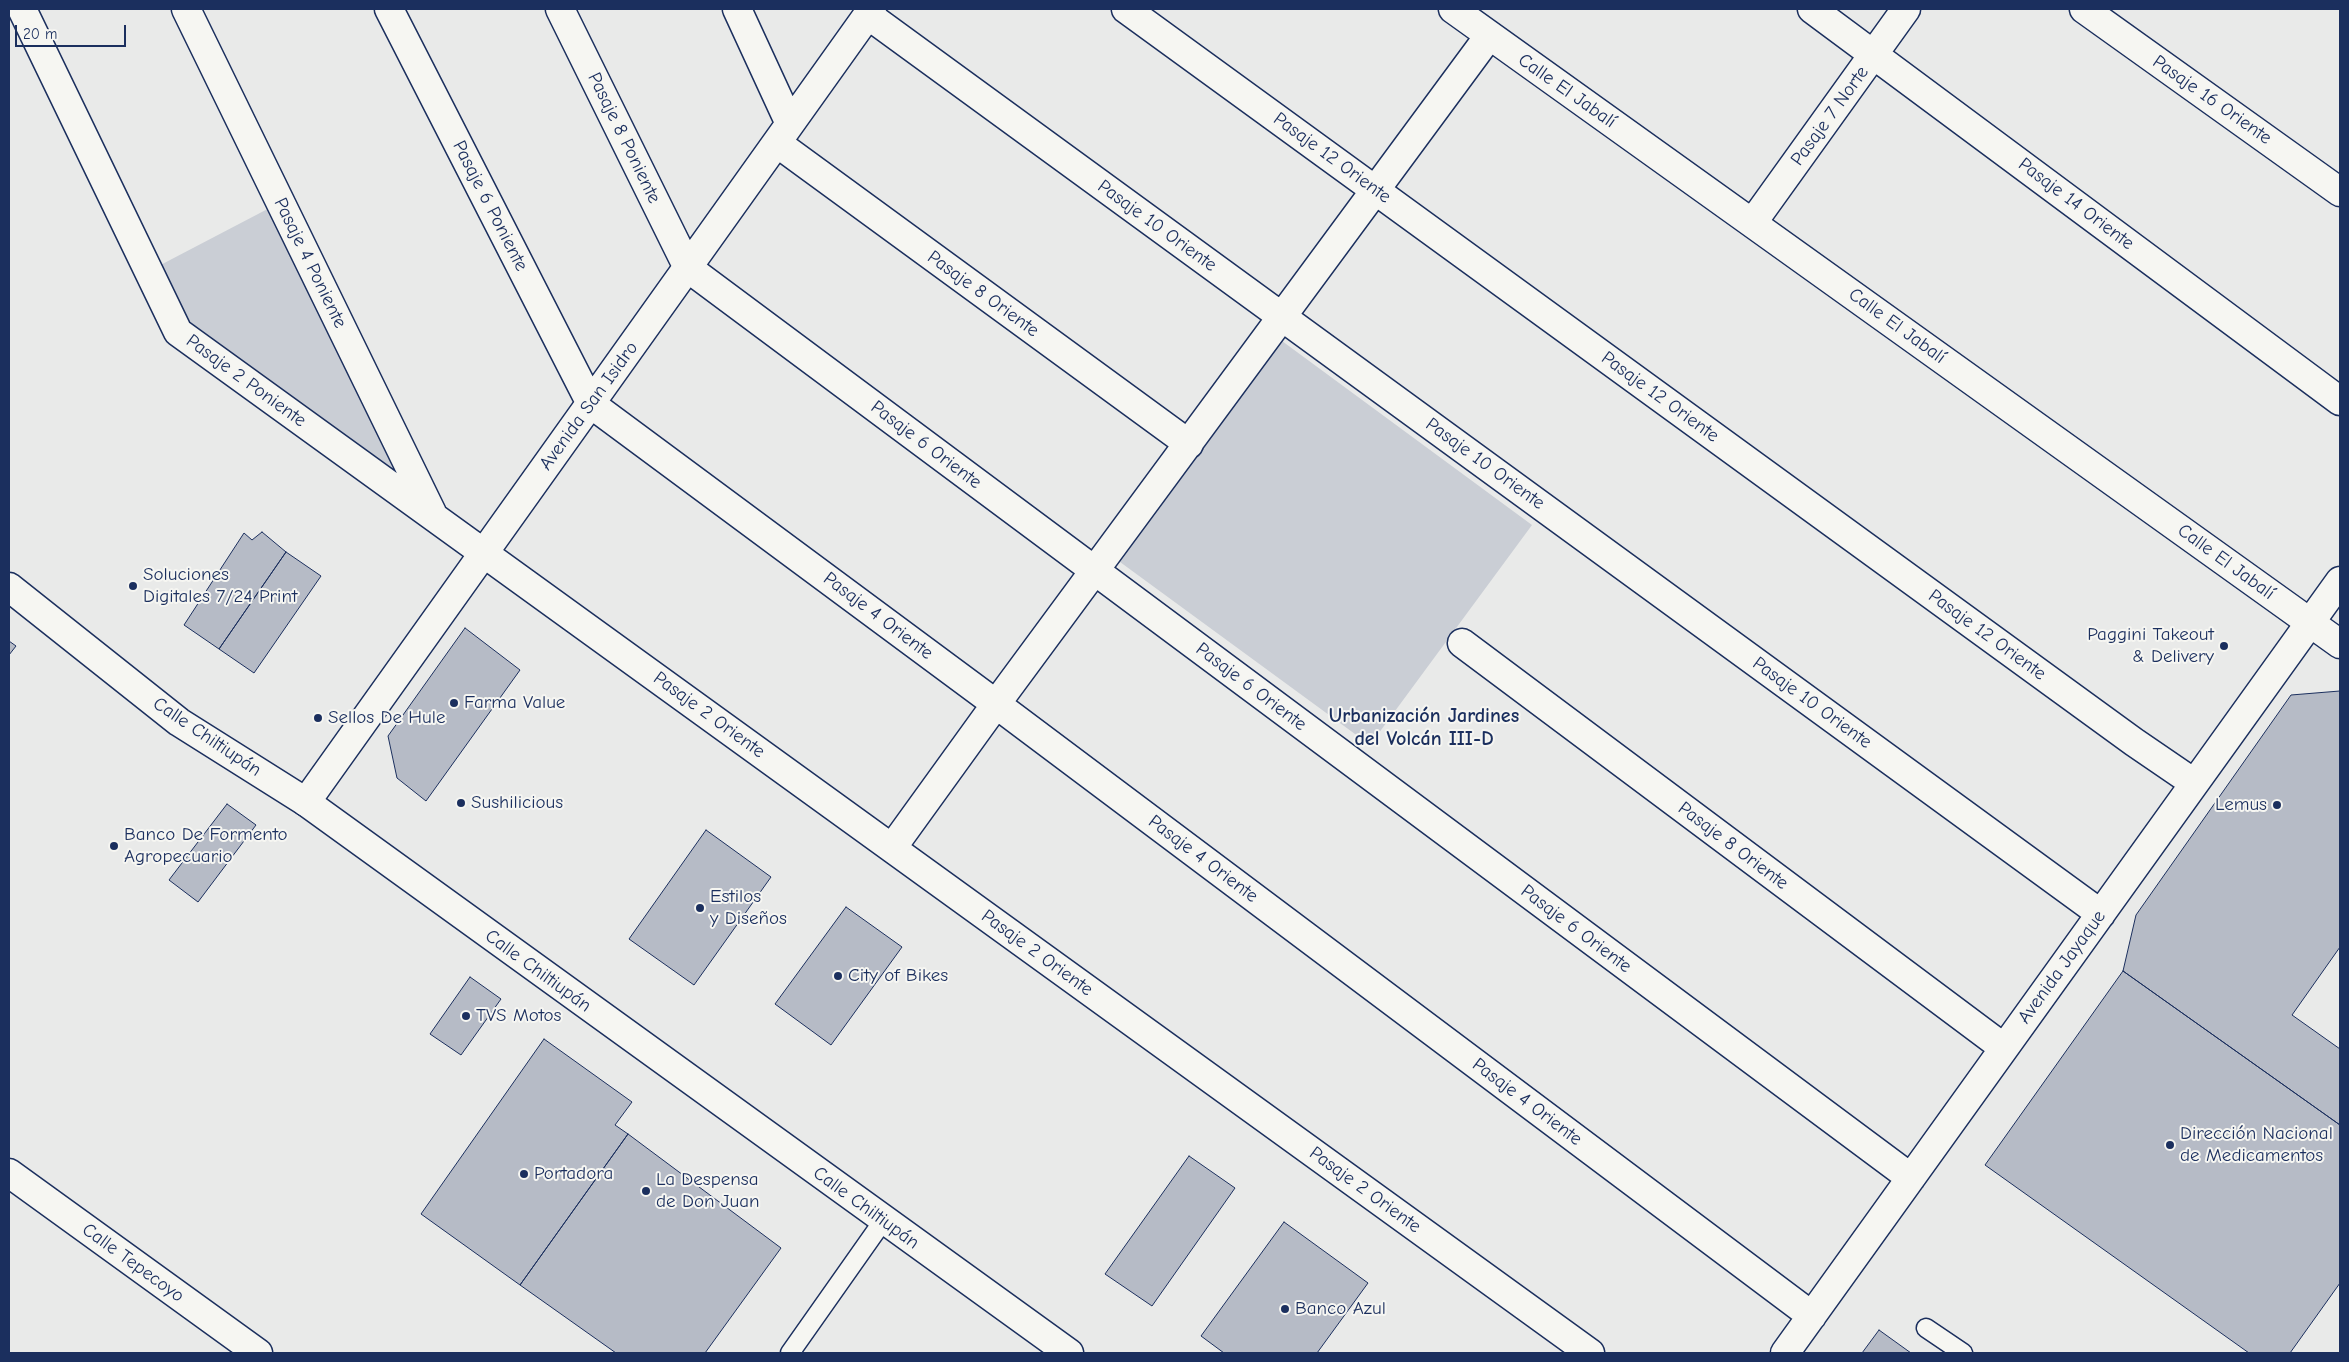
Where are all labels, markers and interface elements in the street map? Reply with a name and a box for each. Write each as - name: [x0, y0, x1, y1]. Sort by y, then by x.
- scale bar: [18, 15, 129, 47]
- text: 20 m: [23, 25, 57, 43]
- street label: Calle El Jabalí: [1514, 49, 1620, 133]
- street label: Pasaje 16 Oriente: [2148, 50, 2276, 150]
- street label: Pasaje 7 Norte: [1786, 62, 1874, 170]
- street label: Pasaje 8 Poniente: [582, 69, 666, 207]
- street label: Pasaje 12 Oriente: [1269, 108, 1395, 208]
- street label: Pasaje 6 Poniente: [447, 137, 533, 275]
- street label: Pasaje 14 Oriente: [2014, 153, 2138, 255]
- street label: Pasaje 10 Oriente: [1093, 175, 1221, 277]
- street label: Pasaje 4 Poniente: [269, 194, 351, 332]
- street label: Pasaje 8 Oriente: [923, 246, 1043, 342]
- street label: Calle El Jabalí: [1844, 283, 1950, 369]
- street label: Pasaje 2 Poniente: [181, 330, 311, 432]
- street label: Avenida San Isidro: [535, 337, 643, 475]
- street label: Pasaje 12 Oriente: [1597, 347, 1723, 447]
- street label: Pasaje 6 Oriente: [866, 396, 986, 494]
- street label: Pasaje 10 Oriente: [1421, 413, 1549, 515]
- street label: Calle El Jabalí: [2173, 519, 2279, 605]
- place label: Soluciones Digitales 7/24 Print: [143, 564, 297, 608]
- street label: Pasaje 4 Oriente: [819, 567, 937, 665]
- marker: Soluciones Digitales 7/24 Print: [127, 580, 139, 592]
- street label: Pasaje 12 Oriente: [1924, 585, 2050, 685]
- place label: Paggini Takeout & Delivery: [2087, 624, 2214, 668]
- street label: Pasaje 6 Oriente: [1191, 638, 1311, 736]
- marker: Paggini Takeout & Delivery: [2218, 640, 2230, 652]
- street label: Pasaje 10 Oriente: [1748, 652, 1876, 754]
- street label: Pasaje 2 Oriente: [649, 667, 769, 763]
- street label: Calle Chiltiupán: [148, 692, 266, 782]
- place label: Farma Value: [464, 692, 565, 714]
- marker: Farma Value: [448, 697, 460, 709]
- district label: Urbanización Jardines del Volcán III-D: [1329, 704, 1519, 751]
- place label: Sellos De Hule: [328, 707, 445, 729]
- marker: Sellos De Hule: [312, 712, 324, 724]
- place label: Sushilicious: [471, 792, 563, 814]
- place label: Lemus: [2215, 794, 2267, 816]
- marker: Sushilicious: [455, 797, 467, 809]
- street label: Pasaje 8 Oriente: [1673, 797, 1793, 895]
- marker: Lemus: [2271, 799, 2283, 811]
- street label: Pasaje 4 Oriente: [1144, 810, 1262, 908]
- place label: Banco De Formento Agropecuario: [124, 824, 288, 868]
- marker: Banco De Formento Agropecuario: [108, 840, 120, 852]
- street label: Pasaje 6 Oriente: [1516, 880, 1636, 978]
- place label: Estilos y Diseños: [710, 886, 787, 930]
- marker: Estilos y Diseños: [694, 902, 706, 914]
- street label: Pasaje 2 Oriente: [977, 905, 1097, 1001]
- street label: Avenida Jayaque: [2013, 906, 2111, 1028]
- street label: Calle Chiltiupán: [480, 925, 596, 1017]
- place label: City of Bikes: [848, 965, 948, 987]
- marker: City of Bikes: [832, 970, 844, 982]
- place label: TVS Motos: [476, 1005, 561, 1027]
- marker: TVS Motos: [460, 1010, 472, 1022]
- street label: Pasaje 4 Oriente: [1468, 1053, 1586, 1151]
- place label: Dirección Nacional de Medicamentos: [2180, 1123, 2333, 1167]
- marker: Dirección Nacional de Medicamentos: [2164, 1139, 2176, 1151]
- street label: Pasaje 2 Oriente: [1305, 1142, 1425, 1238]
- street label: Calle Chiltiupán: [808, 1162, 924, 1254]
- place label: Portadora: [534, 1163, 613, 1185]
- marker: Portadora: [518, 1168, 530, 1180]
- place label: La Despensa de Don Juan: [656, 1169, 759, 1213]
- marker: La Despensa de Don Juan: [640, 1185, 652, 1197]
- street label: Calle Tepecoyo: [78, 1218, 188, 1308]
- place label: Banco Azul: [1295, 1298, 1386, 1320]
- marker: Banco Azul: [1279, 1303, 1291, 1315]

